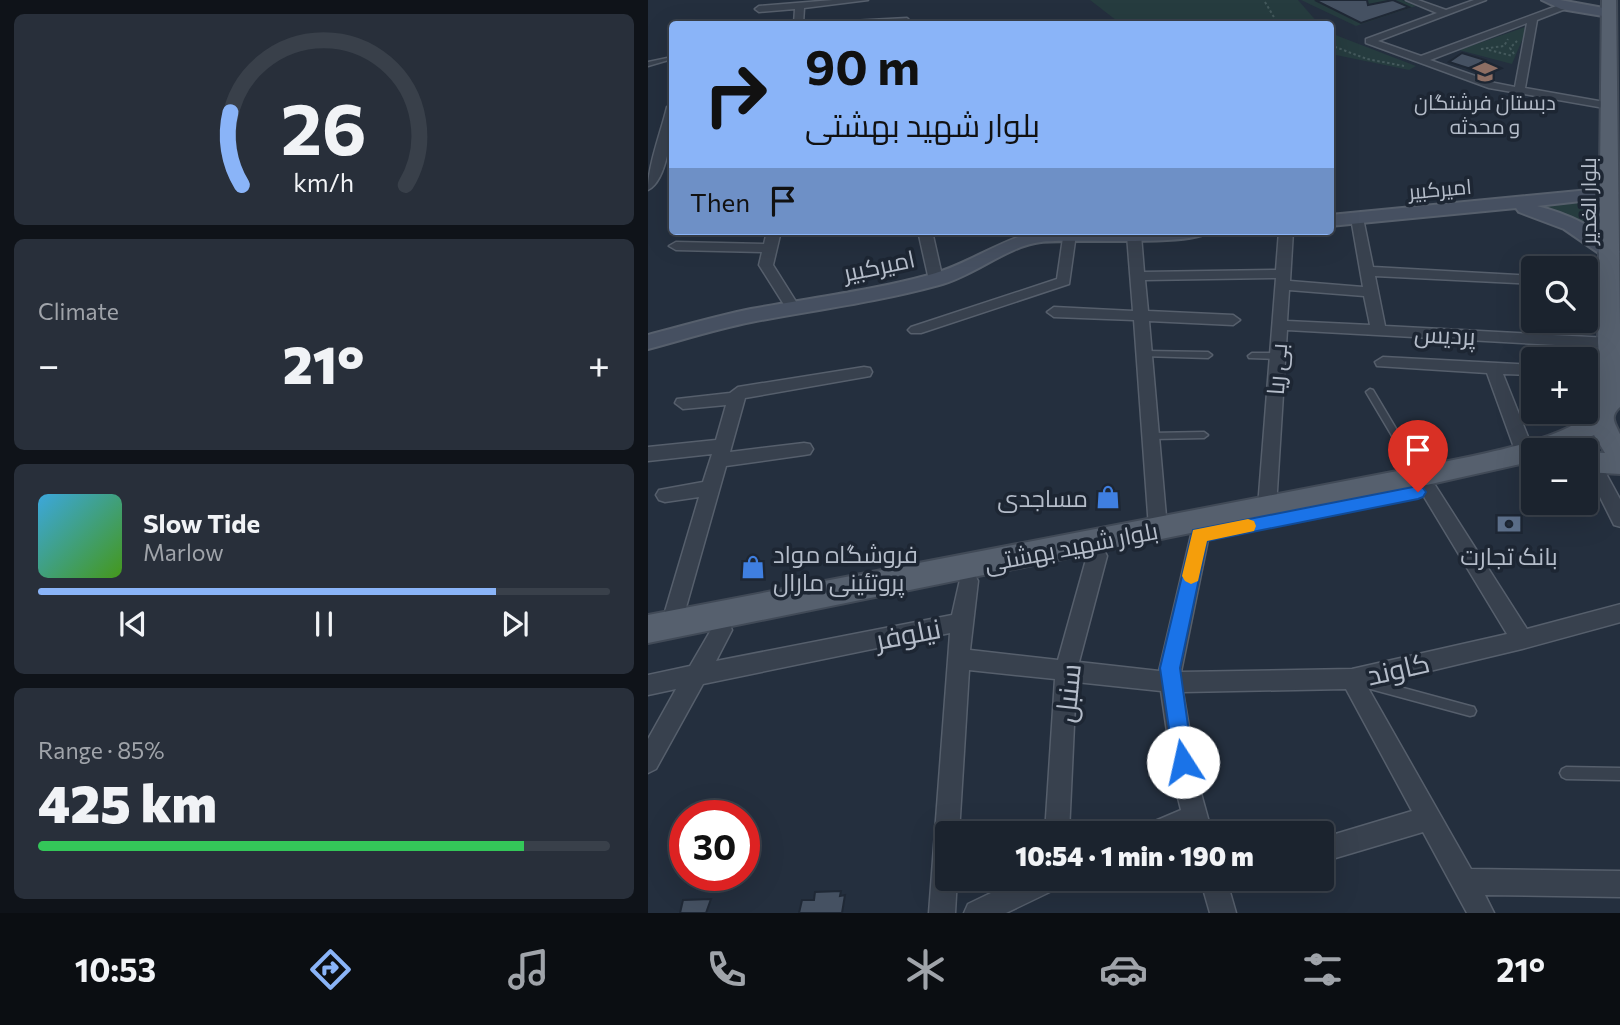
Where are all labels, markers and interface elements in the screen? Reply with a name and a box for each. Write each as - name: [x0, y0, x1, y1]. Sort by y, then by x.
- text: 90 m: [805, 35, 920, 95]
- icon: right: [690, 49, 781, 140]
- school or university icon: دبستان فرشتگان و محدثه: [1471, 58, 1499, 86]
- text: 26: [281, 82, 367, 171]
- place label: دبستان فرشتگان و محدثه: [1414, 89, 1556, 139]
- text: بلوار شهید بهشتی: [805, 104, 1040, 144]
- street label: بلوار الغدیر: [1575, 157, 1601, 246]
- text: km/h: [294, 167, 354, 197]
- street label: امیرکبیر: [1406, 173, 1473, 204]
- icon: arrive: [764, 182, 802, 220]
- text: Then: [690, 186, 750, 217]
- street label: امیرکبیر: [839, 243, 917, 287]
- map controls: [1521, 256, 1598, 515]
- button: search: [1521, 256, 1598, 333]
- text: Climate: [38, 297, 119, 325]
- street label: پردیس: [1413, 318, 1477, 353]
- text: 21°: [283, 331, 364, 395]
- text: −: [38, 340, 60, 387]
- text: +: [588, 340, 610, 387]
- street label: بی ریا: [1260, 342, 1293, 396]
- button: +: [1521, 347, 1598, 424]
- pin: [1388, 420, 1448, 492]
- icon: arrive: [1399, 431, 1437, 469]
- button: −: [1521, 438, 1598, 515]
- place label: مساجدی: [997, 483, 1088, 513]
- shop icon: مساجدی: [1094, 483, 1122, 511]
- text: Slow Tide: [143, 507, 260, 538]
- bank icon: بانک تجارت: [1495, 510, 1523, 538]
- street label: بلوار شهید بهشتی: [982, 515, 1161, 578]
- text: Marlow: [143, 538, 224, 566]
- place label: فروشگاه مواد پروتئینی مارال: [773, 539, 918, 599]
- place label: بانک تجارت: [1460, 541, 1558, 570]
- shop icon: فروشگاه مواد پروتئینی مارال: [739, 553, 767, 581]
- icon: previous: [114, 605, 152, 643]
- icon: pause: [305, 605, 343, 643]
- icon: next: [496, 605, 534, 643]
- street label: نیلوفر: [870, 610, 944, 656]
- street label: کاوند: [1363, 644, 1433, 692]
- street label: سنبل: [1047, 662, 1088, 724]
- position arrow: [1146, 725, 1220, 799]
- text: Range · 85%: [38, 736, 165, 764]
- text: 425 km: [38, 770, 217, 834]
- speed limit sign: 30: [669, 800, 760, 891]
- text: 10:54 · 1 min · 190 m: [1015, 840, 1254, 871]
- icon: directions: [306, 945, 355, 994]
- icon: music: [504, 945, 553, 994]
- icon: phone: [702, 945, 751, 994]
- icon: climate: [901, 945, 950, 994]
- icon: car: [1099, 945, 1148, 994]
- icon: filters: [1298, 945, 1347, 994]
- text: 10:53: [75, 949, 156, 989]
- text: 21°: [1496, 949, 1545, 989]

